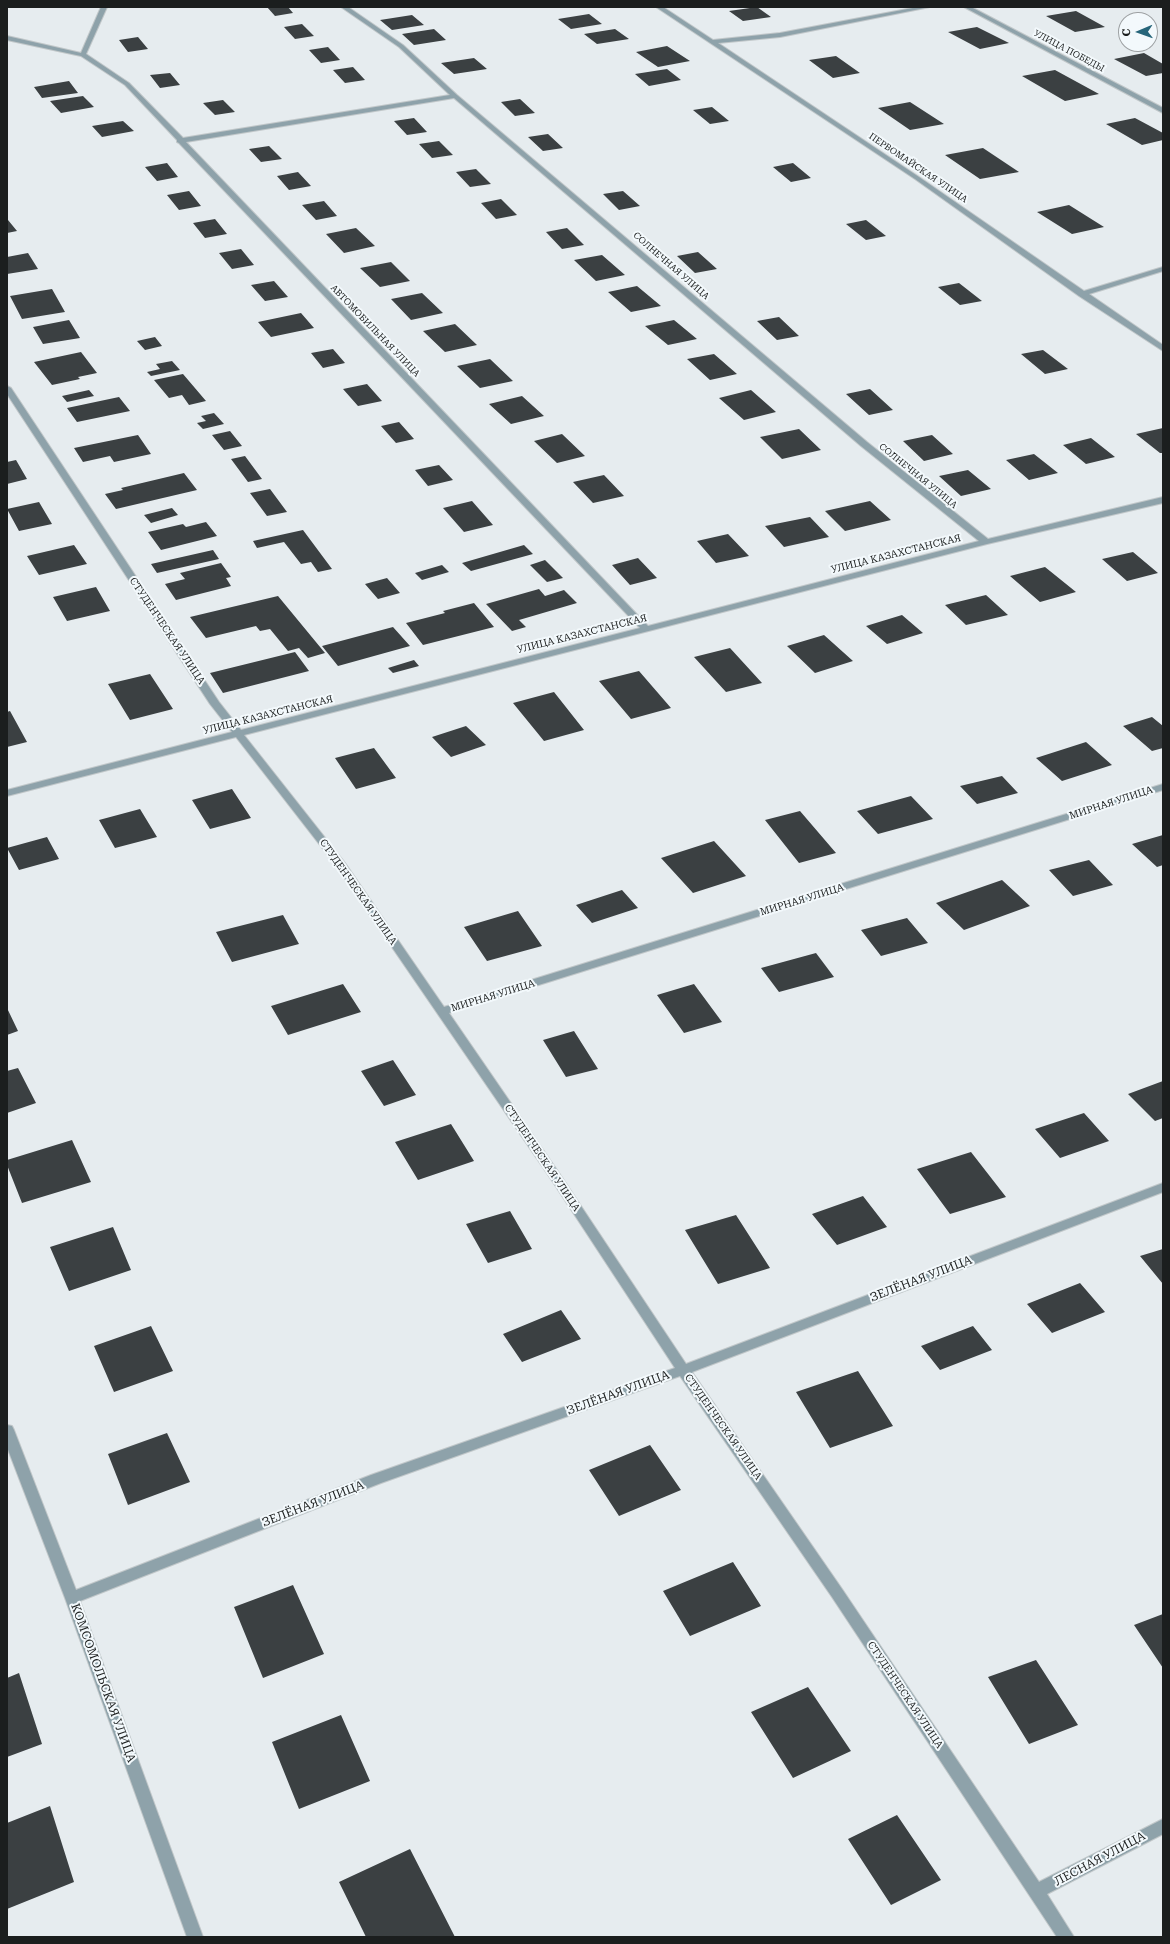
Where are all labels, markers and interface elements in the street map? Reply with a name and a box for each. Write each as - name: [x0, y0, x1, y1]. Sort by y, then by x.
- north arrow: [1118, 12, 1158, 52]
- street label: УЛИЦА ПОБЕДЫ: [1032, 28, 1106, 74]
- text: С: [1120, 28, 1133, 36]
- street label: ПЕРВОМАЙСКАЯ УЛИЦА: [867, 131, 969, 205]
- street label: СОЛНЕЧНАЯ УЛИЦА: [631, 230, 711, 302]
- street label: АВТОМОБИЛЬНАЯ УЛИЦА: [328, 283, 422, 379]
- street label: СОЛНЕЧНАЯ УЛИЦА: [877, 441, 959, 511]
- street label: УЛИЦА КАЗАХСТАНСКАЯ: [830, 532, 962, 576]
- street label: СТУДЕНЧЕСКАЯ УЛИЦА: [127, 575, 207, 687]
- street label: УЛИЦА КАЗАХСТАНСКАЯ: [516, 612, 648, 656]
- street label: УЛИЦА КАЗАХСТАНСКАЯ: [202, 693, 334, 737]
- street label: МИРНАЯ УЛИЦА: [1068, 784, 1154, 822]
- street label: СТУДЕНЧЕСКАЯ УЛИЦА: [317, 837, 399, 947]
- street label: МИРНАЯ УЛИЦА: [759, 882, 845, 918]
- street label: МИРНАЯ УЛИЦА: [450, 978, 536, 1014]
- street label: СТУДЕНЧЕСКАЯ УЛИЦА: [502, 1102, 582, 1214]
- street label: ЗЕЛЁНАЯ УЛИЦА: [868, 1253, 974, 1305]
- street label: ЗЕЛЁНАЯ УЛИЦА: [565, 1368, 671, 1418]
- street label: СТУДЕНЧЕСКАЯ УЛИЦА: [682, 1372, 764, 1482]
- street label: ЗЕЛЁНАЯ УЛИЦА: [260, 1478, 366, 1530]
- street label: КОМСОМОЛЬСКАЯ УЛИЦА: [67, 1601, 139, 1765]
- street label: СТУДЕНЧЕСКАЯ УЛИЦА: [865, 1639, 945, 1751]
- street label: ЛЕСНАЯ УЛИЦА: [1052, 1829, 1148, 1889]

